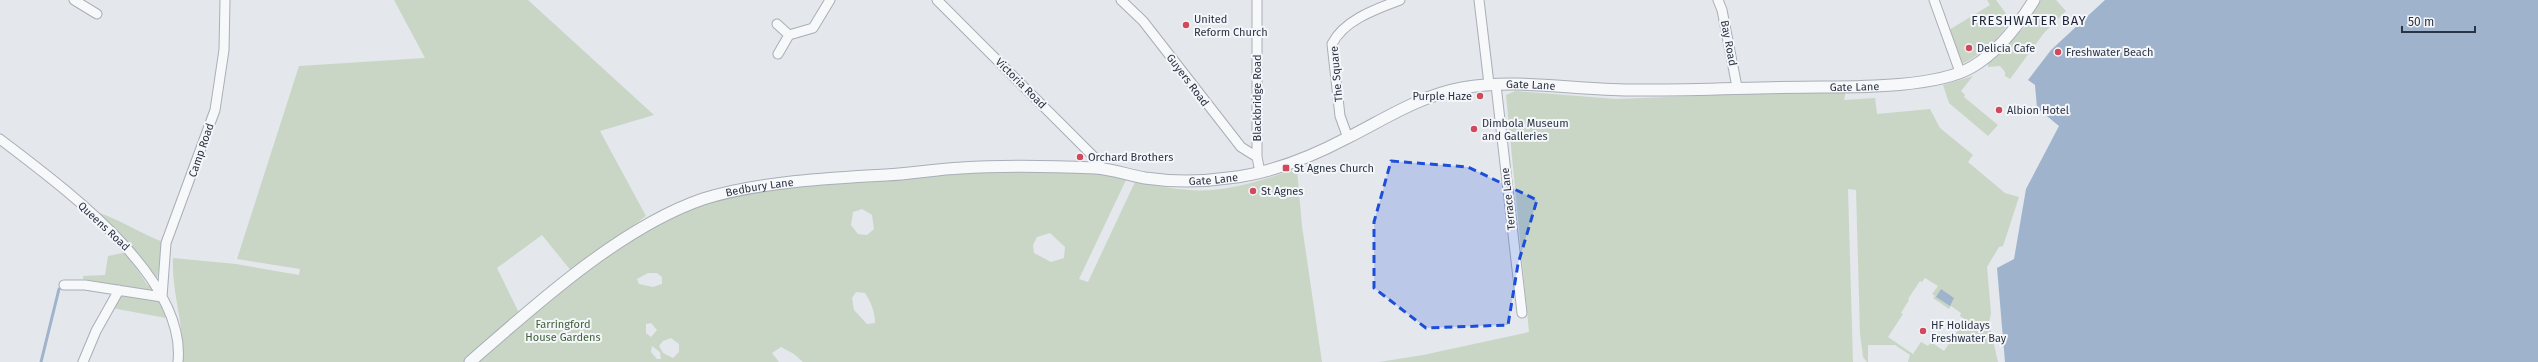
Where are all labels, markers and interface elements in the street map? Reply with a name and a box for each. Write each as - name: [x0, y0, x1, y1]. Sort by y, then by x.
- scale bar: [2402, 8, 2475, 34]
- place label: United Reform Church: [1194, 13, 1268, 39]
- district label: FRESHWATER BAY: [1971, 13, 2087, 28]
- text: 50 m: [2408, 15, 2434, 29]
- street label: Bay Road: [1718, 19, 1739, 67]
- marker: United Reform Church: [1181, 20, 1191, 30]
- place label: Delicia Cafe: [1977, 42, 2035, 55]
- marker: Delicia Cafe: [1964, 43, 1974, 53]
- street label: The Square: [1328, 46, 1345, 102]
- place label: Freshwater Beach: [2066, 46, 2153, 59]
- marker: Freshwater Beach: [2053, 47, 2063, 57]
- street label: Guyers Road: [1164, 52, 1212, 109]
- street label: Blackbridge Road: [1251, 54, 1264, 142]
- street label: Victoria Road: [993, 55, 1049, 111]
- street label: Gate Lane: [1506, 78, 1556, 93]
- street label: Gate Lane: [1830, 80, 1880, 94]
- place label: Purple Haze: [1412, 90, 1472, 103]
- marker: Purple Haze: [1475, 91, 1485, 101]
- place label: Albion Hotel: [2007, 104, 2069, 117]
- marker: Albion Hotel: [1994, 105, 2004, 115]
- place label: Dimbola Museum and Galleries: [1482, 117, 1569, 143]
- street label: Camp Road: [186, 121, 217, 179]
- marker: Dimbola Museum and Galleries: [1469, 124, 1479, 134]
- place label: Orchard Brothers: [1088, 151, 1173, 164]
- marker: Orchard Brothers: [1075, 152, 1085, 162]
- place label: St Agnes Church: [1294, 162, 1374, 175]
- marker: St Agnes Church: [1281, 163, 1291, 173]
- street label: Terrace Lane: [1499, 167, 1518, 231]
- street label: Gate Lane: [1189, 171, 1239, 188]
- street label: Bedbury Lane: [724, 176, 794, 200]
- place label: St Agnes: [1261, 185, 1303, 198]
- marker: St Agnes: [1248, 186, 1258, 196]
- street label: Queens Road: [75, 199, 132, 254]
- park label: Farringford House Gardens: [525, 318, 601, 344]
- place label: HF Holidays Freshwater Bay: [1931, 319, 2007, 345]
- marker: HF Holidays Freshwater Bay: [1918, 326, 1928, 336]

